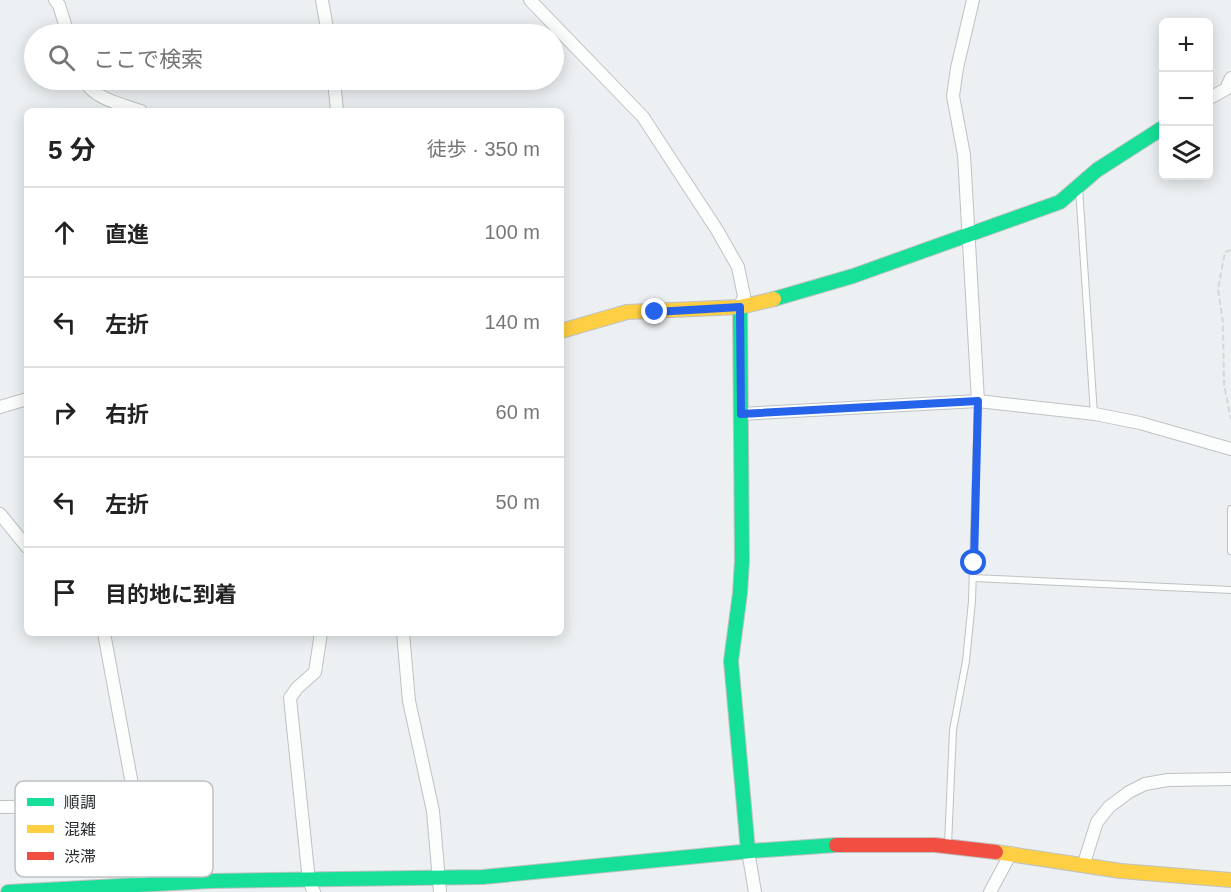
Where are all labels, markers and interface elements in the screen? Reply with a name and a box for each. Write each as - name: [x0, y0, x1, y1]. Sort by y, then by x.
- map controls: [1159, 18, 1213, 180]
- button: +: [1159, 18, 1213, 72]
- search box: [24, 24, 564, 90]
- icon: search: [45, 41, 78, 74]
- text: ここで検索: [93, 47, 203, 72]
- button: −: [1159, 72, 1213, 126]
- button: layers: [1159, 126, 1213, 180]
- text: 5 分: [48, 135, 96, 165]
- text: 徒歩 · 350 m: [427, 138, 540, 160]
- icon: ahead: [48, 216, 81, 249]
- text: 100 m: [484, 221, 540, 243]
- text: 直進: [105, 222, 149, 247]
- route end: [641, 298, 667, 324]
- icon: left: [48, 306, 81, 339]
- text: 140 m: [484, 311, 540, 333]
- text: 左折: [105, 312, 149, 337]
- icon: right: [48, 396, 81, 429]
- text: 60 m: [496, 401, 540, 423]
- text: 右折: [105, 402, 149, 427]
- icon: left: [48, 486, 81, 519]
- text: 50 m: [496, 491, 540, 513]
- text: 左折: [105, 492, 149, 517]
- route start: [960, 549, 986, 575]
- icon: arrive: [48, 576, 81, 609]
- text: 目的地に到着: [105, 582, 237, 607]
- legend: [15, 781, 213, 877]
- text: 順調: [64, 794, 96, 811]
- text: 混雑: [64, 821, 96, 838]
- text: 渋滞: [64, 848, 96, 865]

